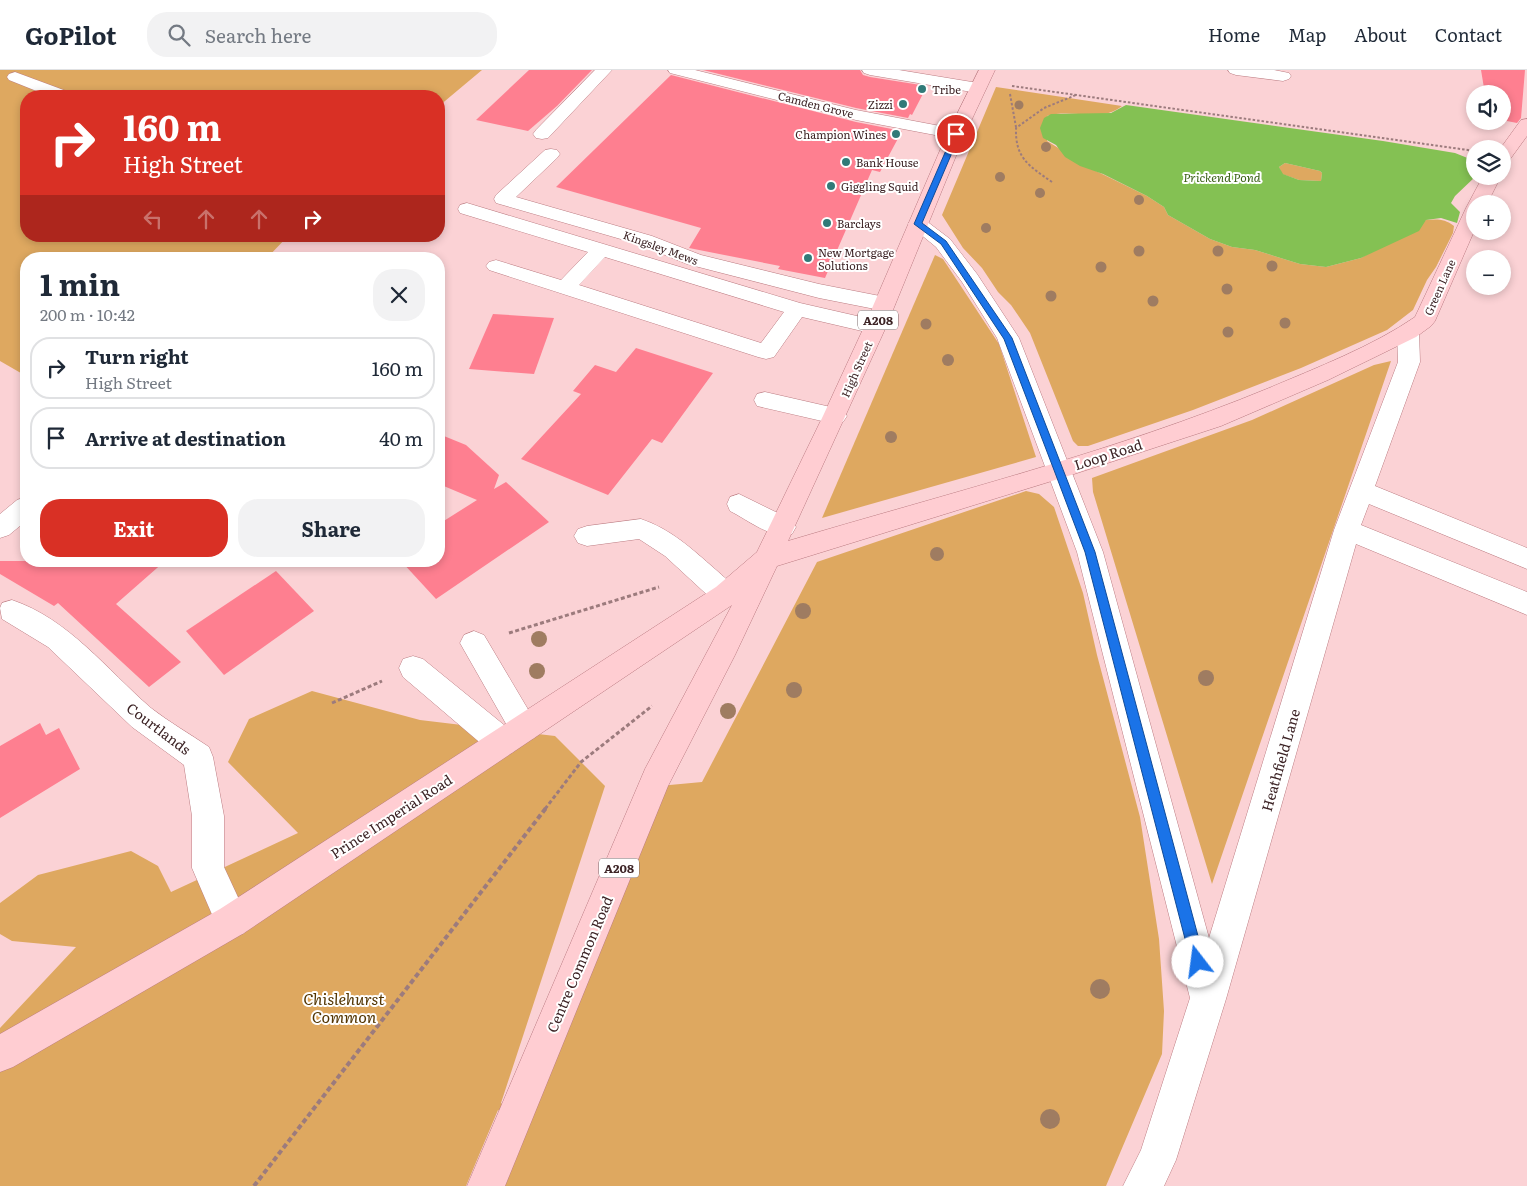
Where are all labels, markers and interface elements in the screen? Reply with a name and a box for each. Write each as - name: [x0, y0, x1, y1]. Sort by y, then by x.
- search box: [147, 12, 497, 57]
- text: GoPilot: [25, 17, 117, 52]
- icon: search: [165, 21, 193, 49]
- text: Search here: [205, 21, 311, 49]
- text: Home: [1208, 21, 1260, 48]
- text: Map: [1288, 21, 1326, 48]
- text: About: [1354, 21, 1407, 48]
- text: Contact: [1435, 21, 1502, 48]
- place label: Tribe: [932, 81, 961, 97]
- marker: Tribe: [916, 83, 928, 95]
- map controls: [1466, 85, 1511, 295]
- button: sound: [1466, 85, 1511, 130]
- street label: Camden Grove: [777, 87, 856, 121]
- place label: Zizzi: [868, 96, 893, 112]
- marker: Zizzi: [897, 98, 909, 110]
- text: 160 m: [123, 100, 221, 152]
- icon: right: [40, 110, 105, 175]
- pin: [935, 113, 977, 155]
- icon: arrive: [942, 120, 970, 148]
- place label: Champion Wines: [795, 126, 886, 142]
- marker: Champion Wines: [890, 128, 902, 140]
- button: layers: [1466, 140, 1511, 185]
- text: High Street: [123, 147, 243, 180]
- place label: Bank House: [856, 154, 919, 170]
- marker: Bank House: [840, 156, 852, 168]
- water label: Prickend Pond: [1183, 168, 1261, 186]
- place label: Giggling Squid: [841, 178, 919, 194]
- marker: Giggling Squid: [825, 180, 837, 192]
- button: +: [1466, 195, 1511, 240]
- icon: left: [139, 205, 167, 233]
- icon: ahead: [192, 205, 220, 233]
- icon: ahead: [245, 205, 273, 233]
- icon: right: [298, 205, 326, 233]
- place label: Barclays: [837, 215, 881, 231]
- marker: Barclays: [821, 217, 833, 229]
- street label: Kingsley Mews: [621, 226, 701, 268]
- place label: New Mortgage Solutions: [818, 244, 895, 273]
- button: −: [1466, 250, 1511, 295]
- marker: New Mortgage Solutions: [802, 252, 814, 264]
- street label: Green Lane: [1420, 256, 1459, 318]
- text: 1 min: [40, 261, 120, 305]
- button: close: [373, 269, 425, 321]
- text: 200 m · 10:42: [40, 302, 135, 326]
- road number: A208: [858, 310, 898, 330]
- street label: High Street: [837, 338, 876, 400]
- text: Turn right: [85, 342, 189, 370]
- icon: right: [42, 354, 70, 382]
- text: 160 m: [372, 354, 423, 382]
- text: High Street: [85, 370, 172, 394]
- icon: arrive: [42, 424, 70, 452]
- text: Arrive at destination: [85, 424, 286, 452]
- text: 40 m: [379, 424, 423, 452]
- street label: Loop Road: [1071, 433, 1145, 474]
- button: Exit: [40, 499, 228, 557]
- button: Share: [238, 499, 425, 557]
- street label: Courtlands: [123, 697, 195, 759]
- street label: Heathfield Lane: [1256, 706, 1304, 814]
- street label: Prince Imperial Road: [326, 769, 456, 863]
- road number: A208: [599, 858, 639, 878]
- street label: Centre Common Road: [541, 892, 617, 1035]
- position arrow: [1171, 935, 1223, 987]
- park label: Chislehurst Common: [303, 986, 385, 1028]

